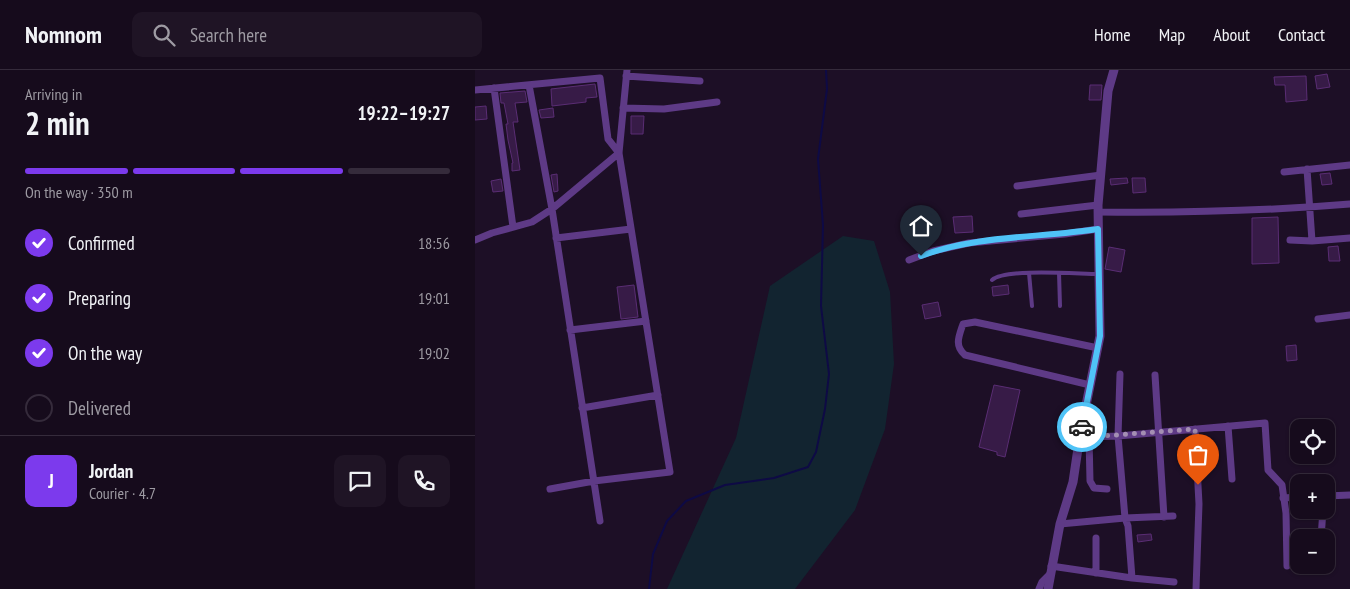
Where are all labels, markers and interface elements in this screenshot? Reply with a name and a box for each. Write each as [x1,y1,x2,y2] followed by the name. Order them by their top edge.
[132,12,482,57] search box
[25,19,102,50] text: Nomnom
[150,21,178,49] icon: search
[190,23,267,47] text: Search here
[1094,23,1131,46] text: Home
[1159,23,1185,46] text: Map
[1213,23,1250,46] text: About
[1278,23,1325,46] text: Contact
[25,84,82,104] text: Arriving in
[357,101,450,125] text: 19:22–19:27
[25,102,90,144] text: 2 min
[25,182,133,202] text: On the way · 350 m
[900,205,942,256] pin
[907,212,935,240] icon: home
[25,229,53,257] icon: check
[68,231,135,255] text: Confirmed
[418,233,450,253] text: 18:56
[25,284,53,312] icon: check
[68,286,131,310] text: Preparing
[418,288,450,308] text: 19:01
[25,339,53,367] icon: check
[68,341,142,365] text: On the way
[418,343,450,363] text: 19:02
[68,396,131,420] text: Delivered
[1057,402,1107,452] courier
[1068,413,1096,441] icon: car
[1290,419,1335,574] map controls
[1290,419,1335,464] button: locate
[1177,434,1219,485] pin
[1184,441,1212,469] icon: bag
[334,455,386,507] button: chat
[398,455,450,507] button: phone
[89,459,133,483] text: Jordan
[48,469,54,493] text: J
[1290,474,1335,519] button: +
[89,483,156,503] text: Courier · 4.7
[1290,529,1335,574] button: −

